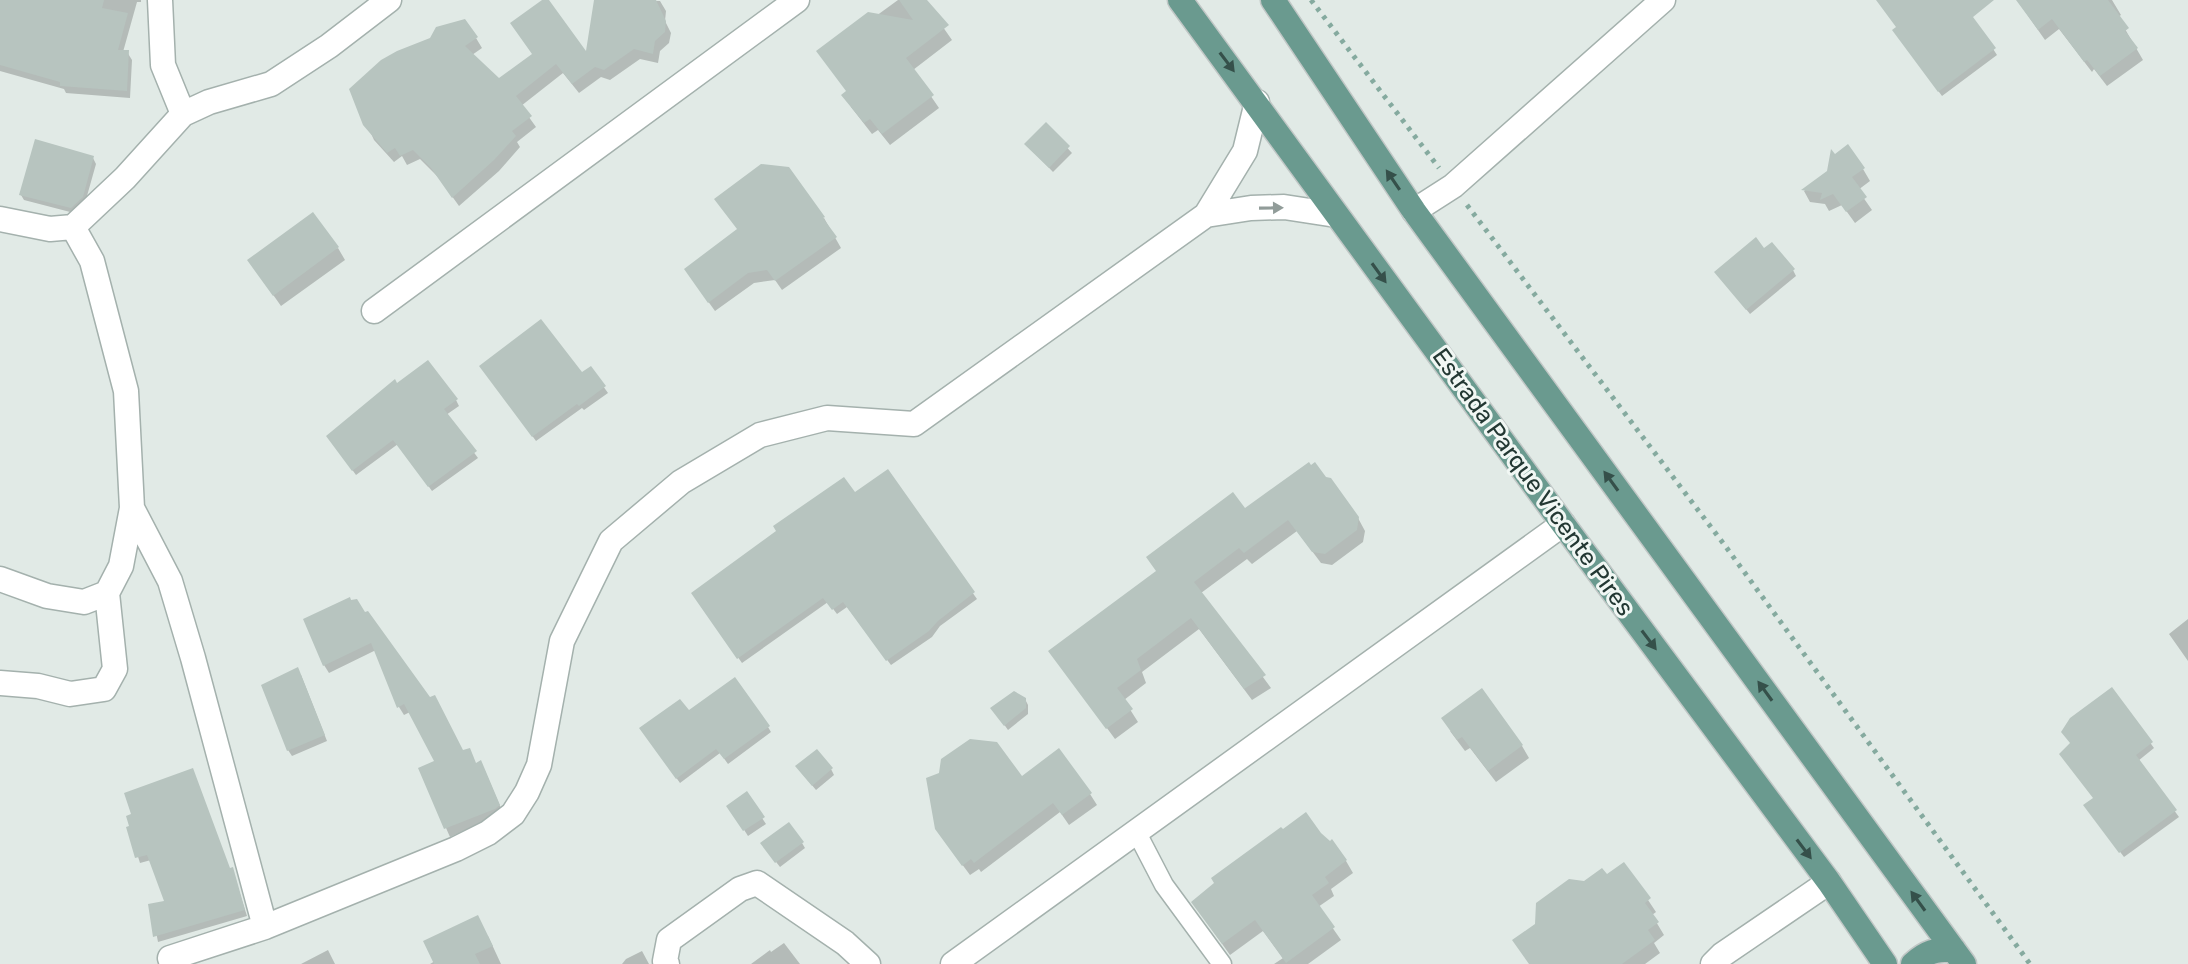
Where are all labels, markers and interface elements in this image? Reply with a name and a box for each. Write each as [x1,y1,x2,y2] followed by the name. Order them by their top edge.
[1219,52,1235,72] one-way arrow
[1386,170,1401,191] one-way arrow
[1259,201,1284,214] one-way arrow
[1371,263,1386,284] one-way arrow
[1427,343,1639,621] street label: Estrada Parque Vicente Pires
[1604,471,1620,492] one-way arrow
[1641,630,1657,651] one-way arrow
[1757,680,1773,702] one-way arrow
[1796,839,1812,859] one-way arrow
[1911,891,1927,911] one-way arrow

